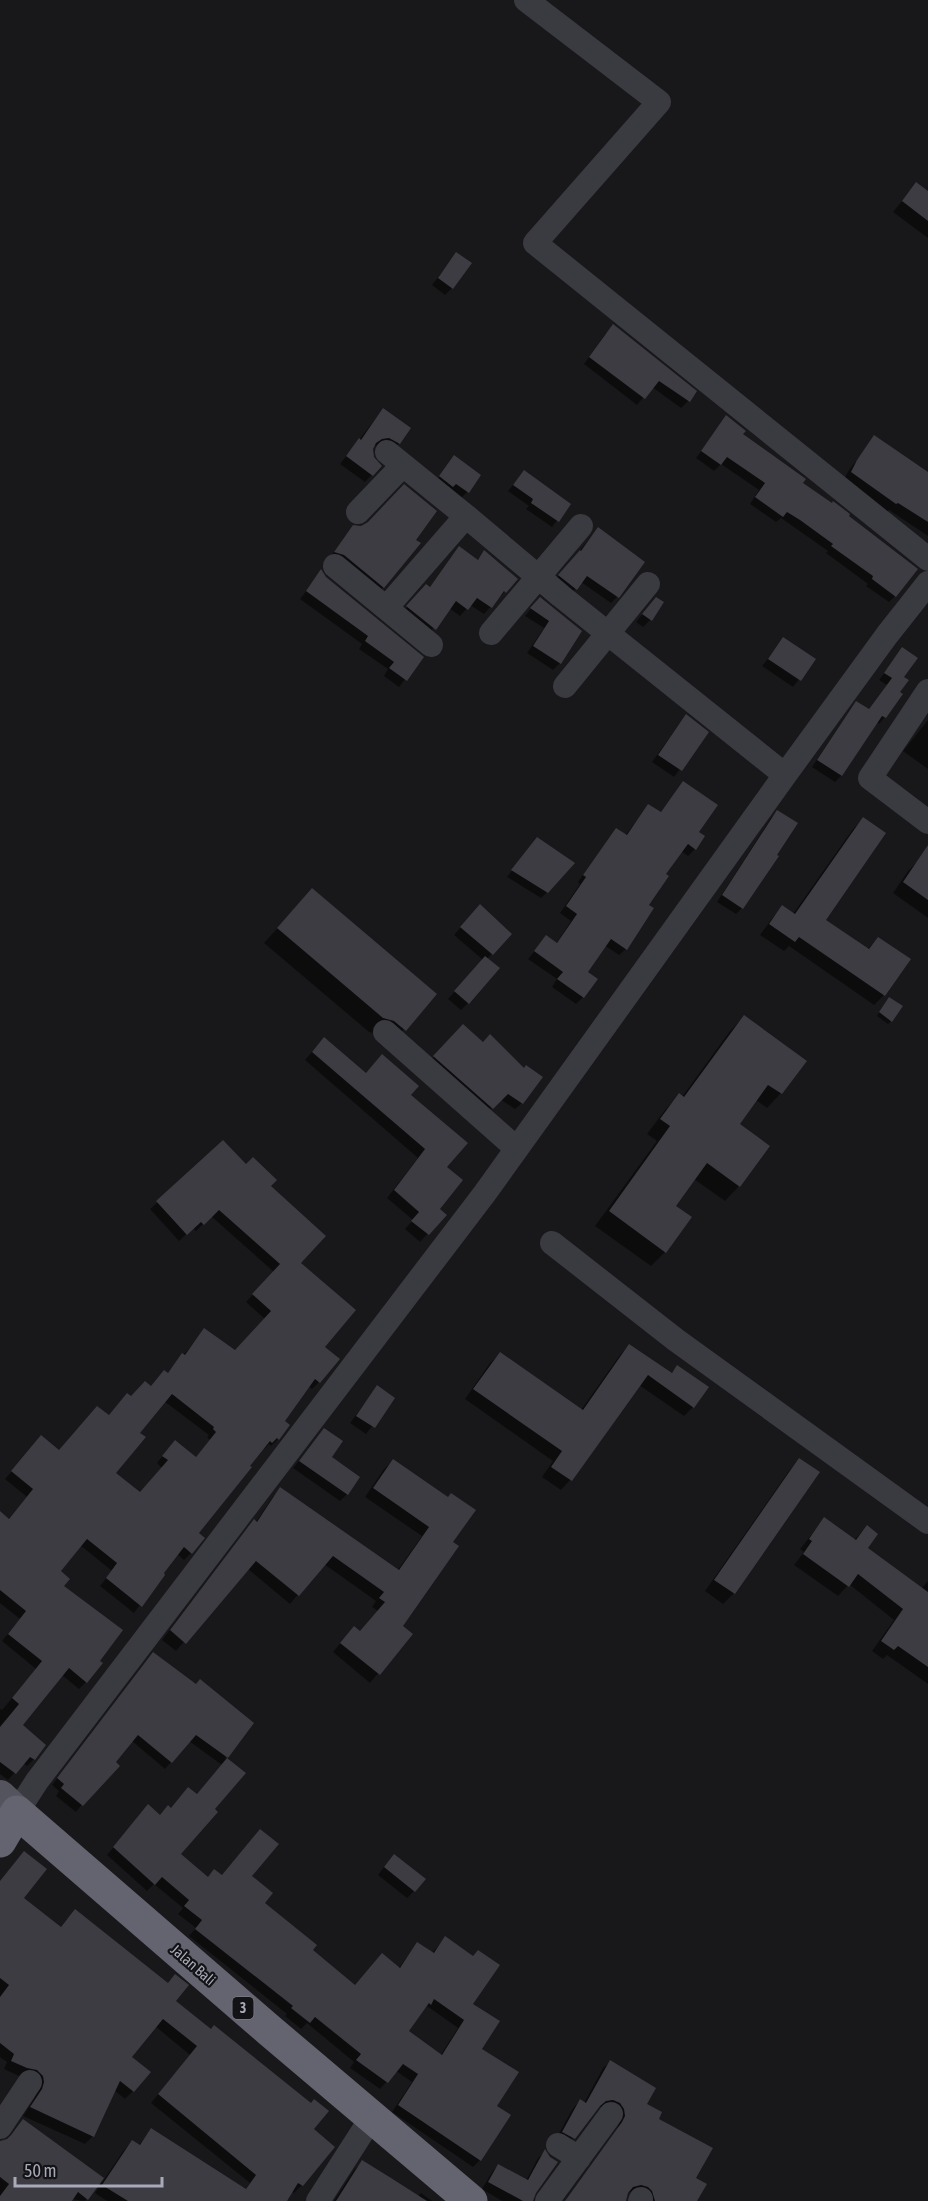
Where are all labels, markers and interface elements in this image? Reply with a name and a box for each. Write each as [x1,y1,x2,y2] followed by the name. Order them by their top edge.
[168,1941,219,1989] street label: Jalan Bali
[232,1997,254,2019] road number: 3
[15,2150,162,2188] scale bar
[24,2160,56,2181] text: 50 m

